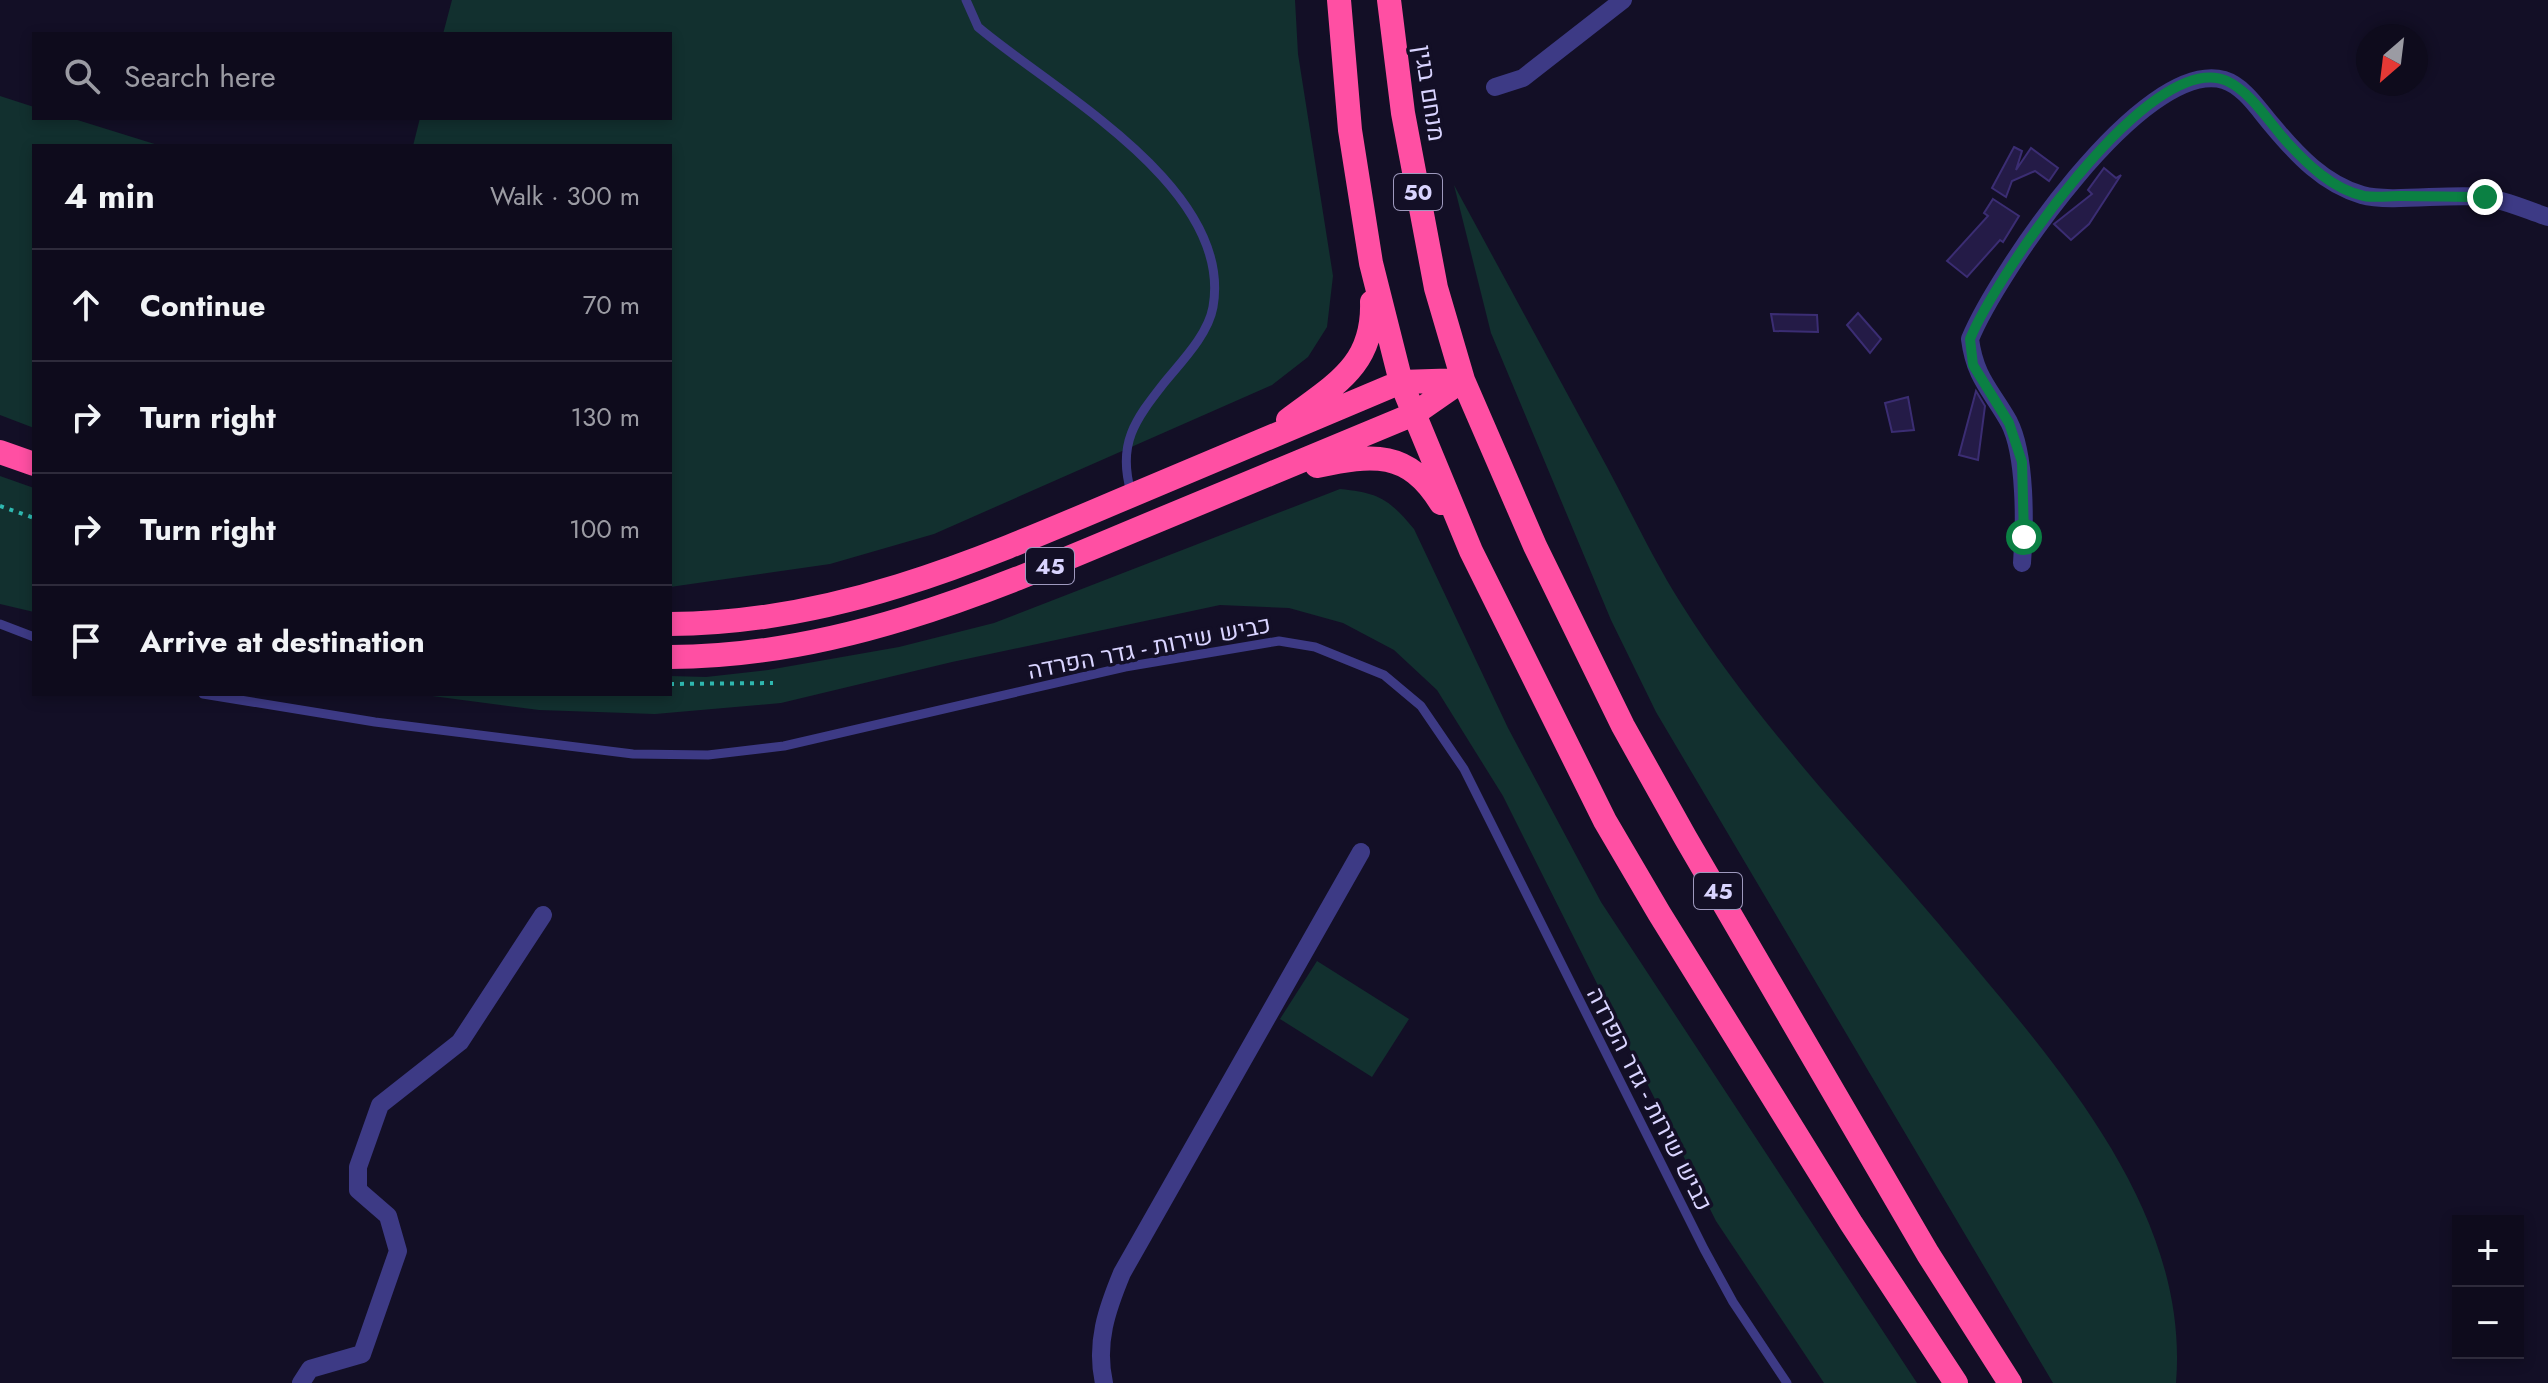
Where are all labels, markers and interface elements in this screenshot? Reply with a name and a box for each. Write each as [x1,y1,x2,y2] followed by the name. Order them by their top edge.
[2356,24,2428,96] north arrow
[32,32,672,120] search box
[1405,42,1455,144] street label: מנחם בגין
[60,54,104,98] icon: search
[124,55,276,98] text: Search here
[64,172,155,221] text: 4 min
[1394,174,1442,210] road number: 50
[490,177,640,215] text: Walk · 300 m
[2467,179,2503,215] route end
[64,283,108,327] icon: ahead
[140,284,266,327] text: Continue
[583,286,640,324] text: 70 m
[64,395,108,439] icon: right
[140,396,276,439] text: Turn right
[570,398,640,436] text: 130 m
[64,507,108,551] icon: right
[140,508,276,551] text: Turn right
[569,510,640,548] text: 100 m
[2006,519,2042,555] route start
[1026,548,1074,584] road number: 45
[1024,606,1274,688] street label: כביש שירות - גדר הפרדה
[64,619,108,663] icon: arrive
[140,620,425,663] text: Arrive at destination
[1694,873,1742,909] road number: 45
[1578,981,1722,1217] street label: כביש שירות - גדר הפרדה
[2452,1215,2524,1359] map controls
[2452,1215,2524,1287] button: +
[2452,1287,2524,1359] button: −

